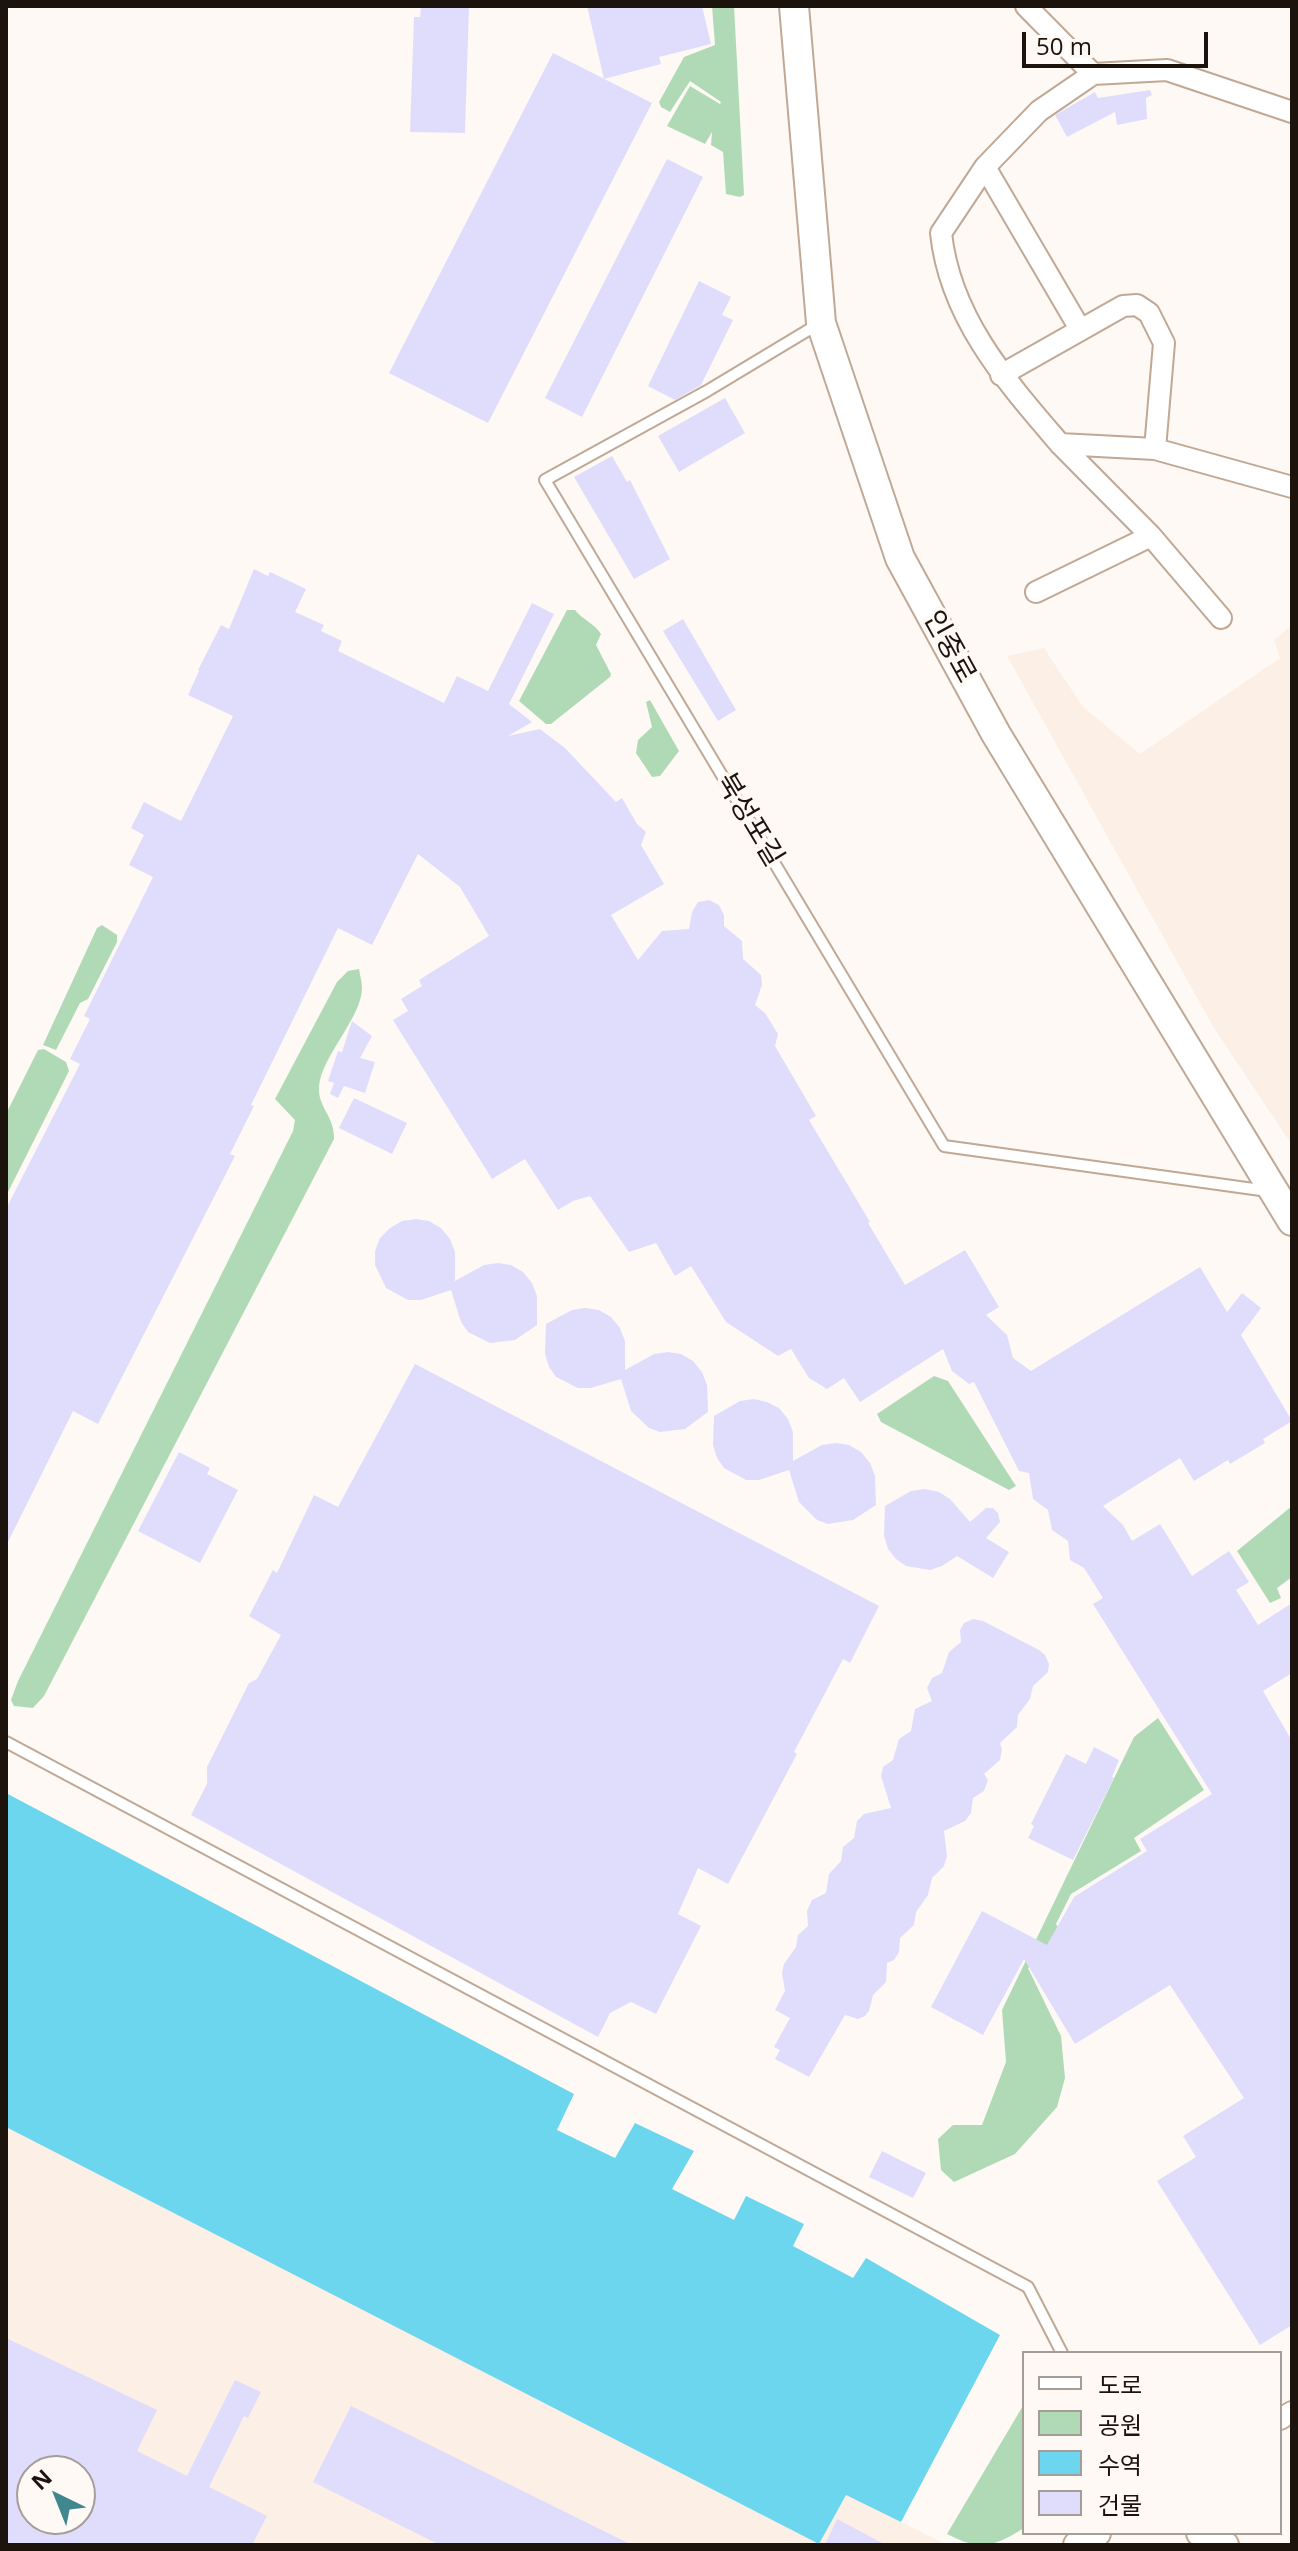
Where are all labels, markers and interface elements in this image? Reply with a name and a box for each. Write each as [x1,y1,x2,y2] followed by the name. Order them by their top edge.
[1026,16,1212,66] scale bar
[1036,29,1092,62] text: 50 m
[916,605,982,689] street label: 인중로
[708,767,790,873] street label: 북성포길
[1022,2351,1282,2535] legend
[1098,2368,1142,2401] text: 도로
[1098,2408,1142,2441] text: 공원
[1098,2448,1142,2481] text: 수역
[16,2455,96,2535] north arrow
[24,2462,58,2496] text: N
[1098,2488,1142,2521] text: 건물

